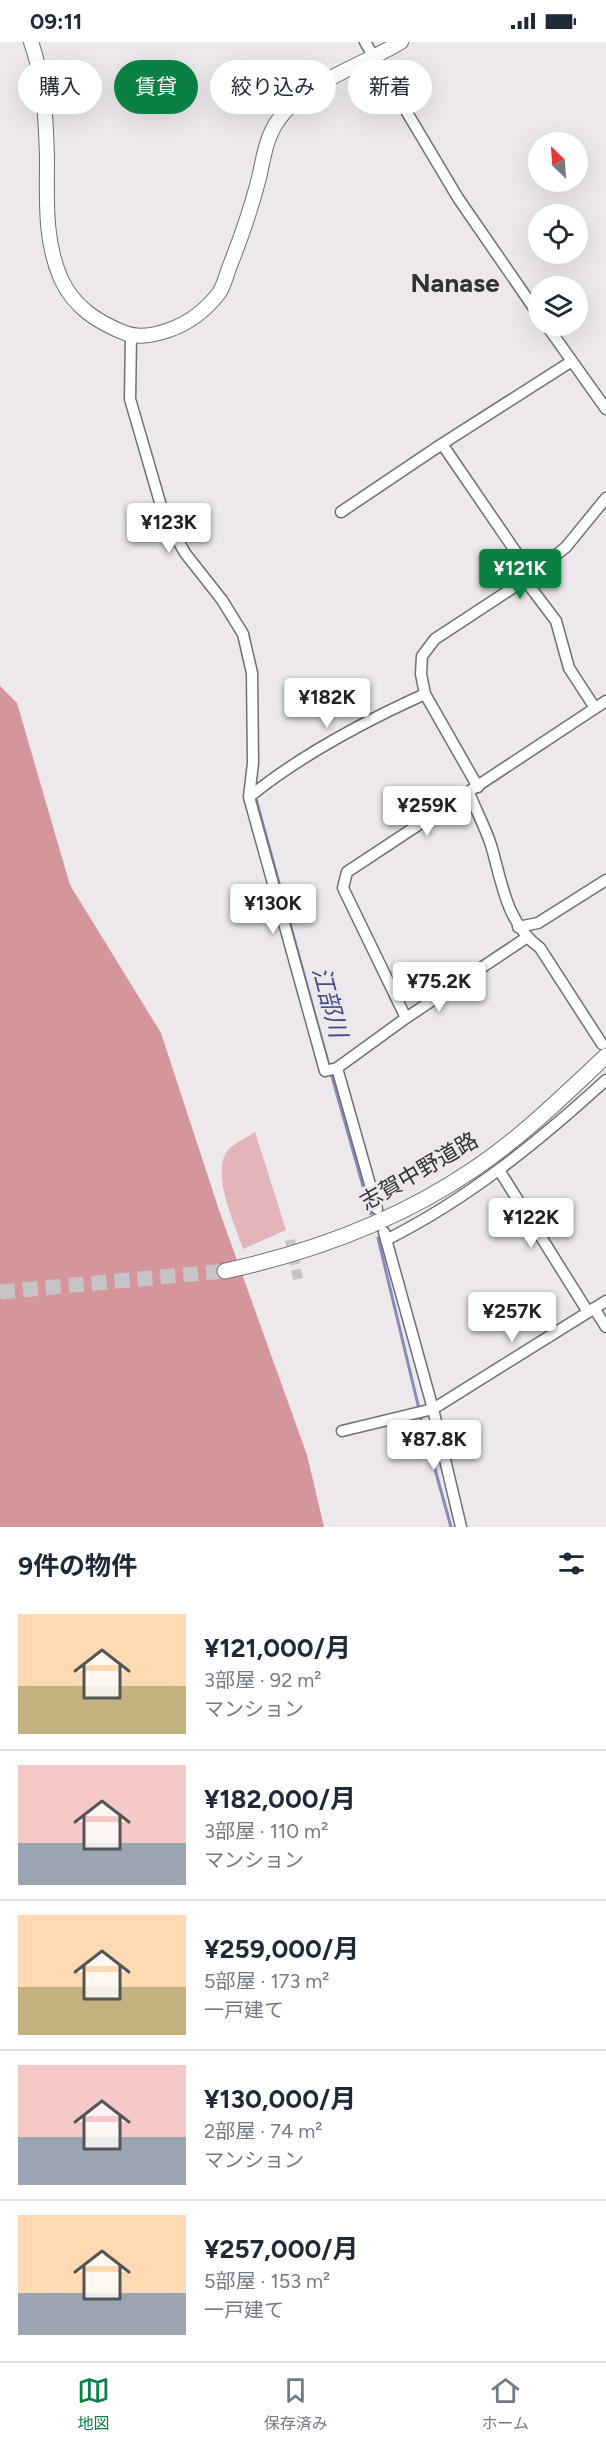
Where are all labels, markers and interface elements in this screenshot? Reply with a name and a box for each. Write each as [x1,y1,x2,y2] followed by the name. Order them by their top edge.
[30,8,82,35] text: 09:11
[18,60,102,114] chip: 購入
[114,60,198,114] chip: 賃貸
[210,60,336,114] chip: 絞り込み
[348,60,432,114] chip: 新着
[528,132,588,192] north arrow
[528,132,588,336] map controls
[528,204,588,264] button: locate
[410,267,500,299] district label: Nanase
[528,276,588,336] button: layers
[127,503,211,554] pin: ¥123K
[141,510,197,534] text: ¥123K
[478,549,562,600] pin: ¥121K
[493,556,547,580] text: ¥121K
[285,678,369,729] pin: ¥182K
[298,685,356,709] text: ¥182K
[385,786,469,837] pin: ¥259K
[397,793,457,817] text: ¥259K
[231,884,315,935] pin: ¥130K
[244,891,302,915] text: ¥130K
[390,962,488,1013] pin: ¥75.2K
[307,963,354,1043] water label: 江部川
[407,969,471,993] text: ¥75.2K
[355,1126,483,1216] street label: 志賀中野道路
[489,1198,573,1249] pin: ¥122K
[503,1205,559,1229] text: ¥122K
[470,1292,554,1343] pin: ¥257K
[482,1299,542,1323] text: ¥257K
[385,1420,483,1471] pin: ¥87.8K
[401,1427,467,1451] text: ¥87.8K
[555,1547,588,1580] icon: filters
[18,1550,137,1582] text: 9件の物件
[204,1632,351,1664] text: ¥121,000/月
[66,1638,138,1710] icon: home
[204,1668,322,1692] text: 3部屋 · 92 m²
[204,1697,304,1721] text: マンション
[204,1783,356,1815] text: ¥182,000/月
[66,1789,138,1861] icon: home
[204,1819,328,1843] text: 3部屋 · 110 m²
[204,1848,304,1872] text: マンション
[204,1933,359,1965] text: ¥259,000/月
[66,1939,138,2011] icon: home
[204,1969,330,1993] text: 5部屋 · 173 m²
[204,1998,284,2022] text: 一戸建て
[204,2083,356,2115] text: ¥130,000/月
[66,2089,138,2161] icon: home
[204,2119,322,2143] text: 2部屋 · 74 m²
[204,2148,304,2172] text: マンション
[204,2233,359,2265] text: ¥257,000/月
[66,2239,138,2311] icon: home
[204,2269,330,2293] text: 5部屋 · 153 m²
[204,2298,284,2322] text: 一戸建て
[77,2374,110,2434] tab: 地図
[264,2374,328,2434] tab: 保存済み
[482,2374,529,2434] tab: ホーム

